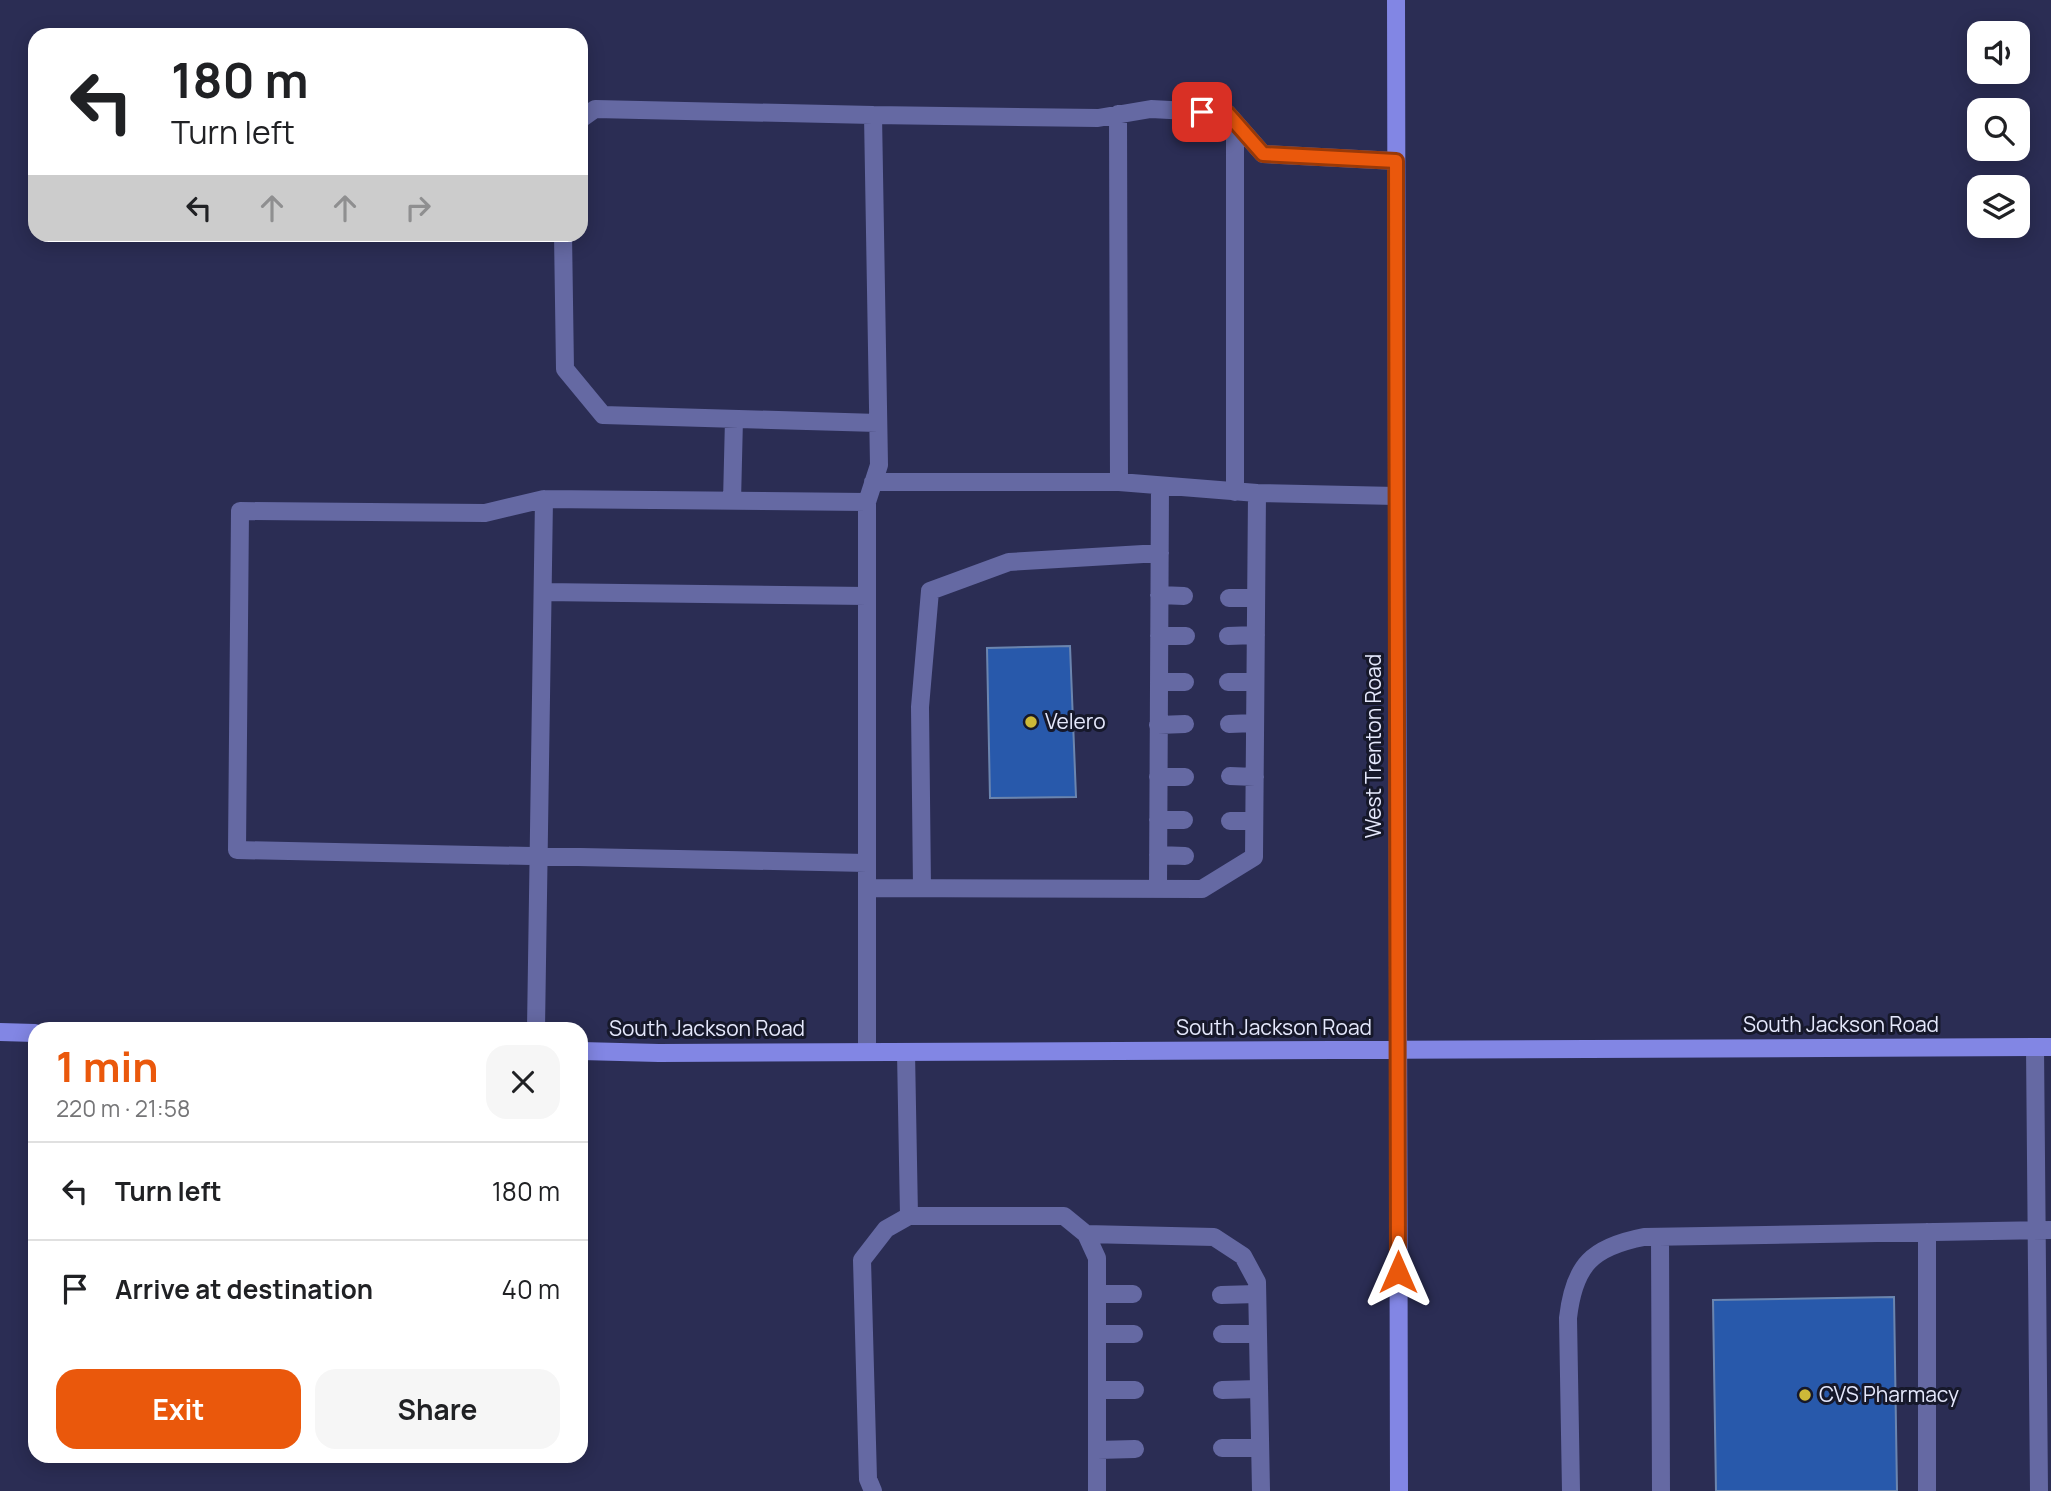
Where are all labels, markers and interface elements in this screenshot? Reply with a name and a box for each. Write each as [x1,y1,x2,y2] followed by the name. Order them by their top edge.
[1967,21,2030,238] map controls
[1967,21,2030,84] button: sound
[171,46,309,113] text: 180 m
[56,56,147,147] icon: left
[1172,82,1232,142] pin
[1183,93,1221,131] icon: arrive
[1967,98,2030,161] button: search
[171,110,295,154] text: Turn left
[1967,175,2030,238] button: layers
[180,189,218,227] icon: left
[253,189,291,227] icon: ahead
[326,189,364,227] icon: ahead
[399,189,437,227] icon: right
[1359,654,1387,838] street label: West Trenton Road
[1045,707,1106,735] place label: Velero
[1023,714,1039,730] marker: Velero
[1743,1010,1939,1038] street label: South Jackson Road
[1176,1013,1372,1041] street label: South Jackson Road
[609,1014,805,1042] street label: South Jackson Road
[56,1037,159,1095] text: 1 min
[486,1045,560,1119] button: close
[56,1092,190,1124] text: 220 m · 21:58
[56,1172,94,1210] icon: left
[115,1173,222,1209] text: Turn left
[492,1173,560,1209] text: 180 m
[1361,1235,1435,1309] position arrow
[56,1270,94,1308] icon: arrive
[115,1271,373,1307] text: Arrive at destination
[502,1271,560,1307] text: 40 m
[56,1369,301,1449] button: Exit
[315,1369,560,1449] button: Share
[1819,1380,1959,1408] place label: CVS Pharmacy
[1797,1387,1813,1403] marker: CVS Pharmacy

